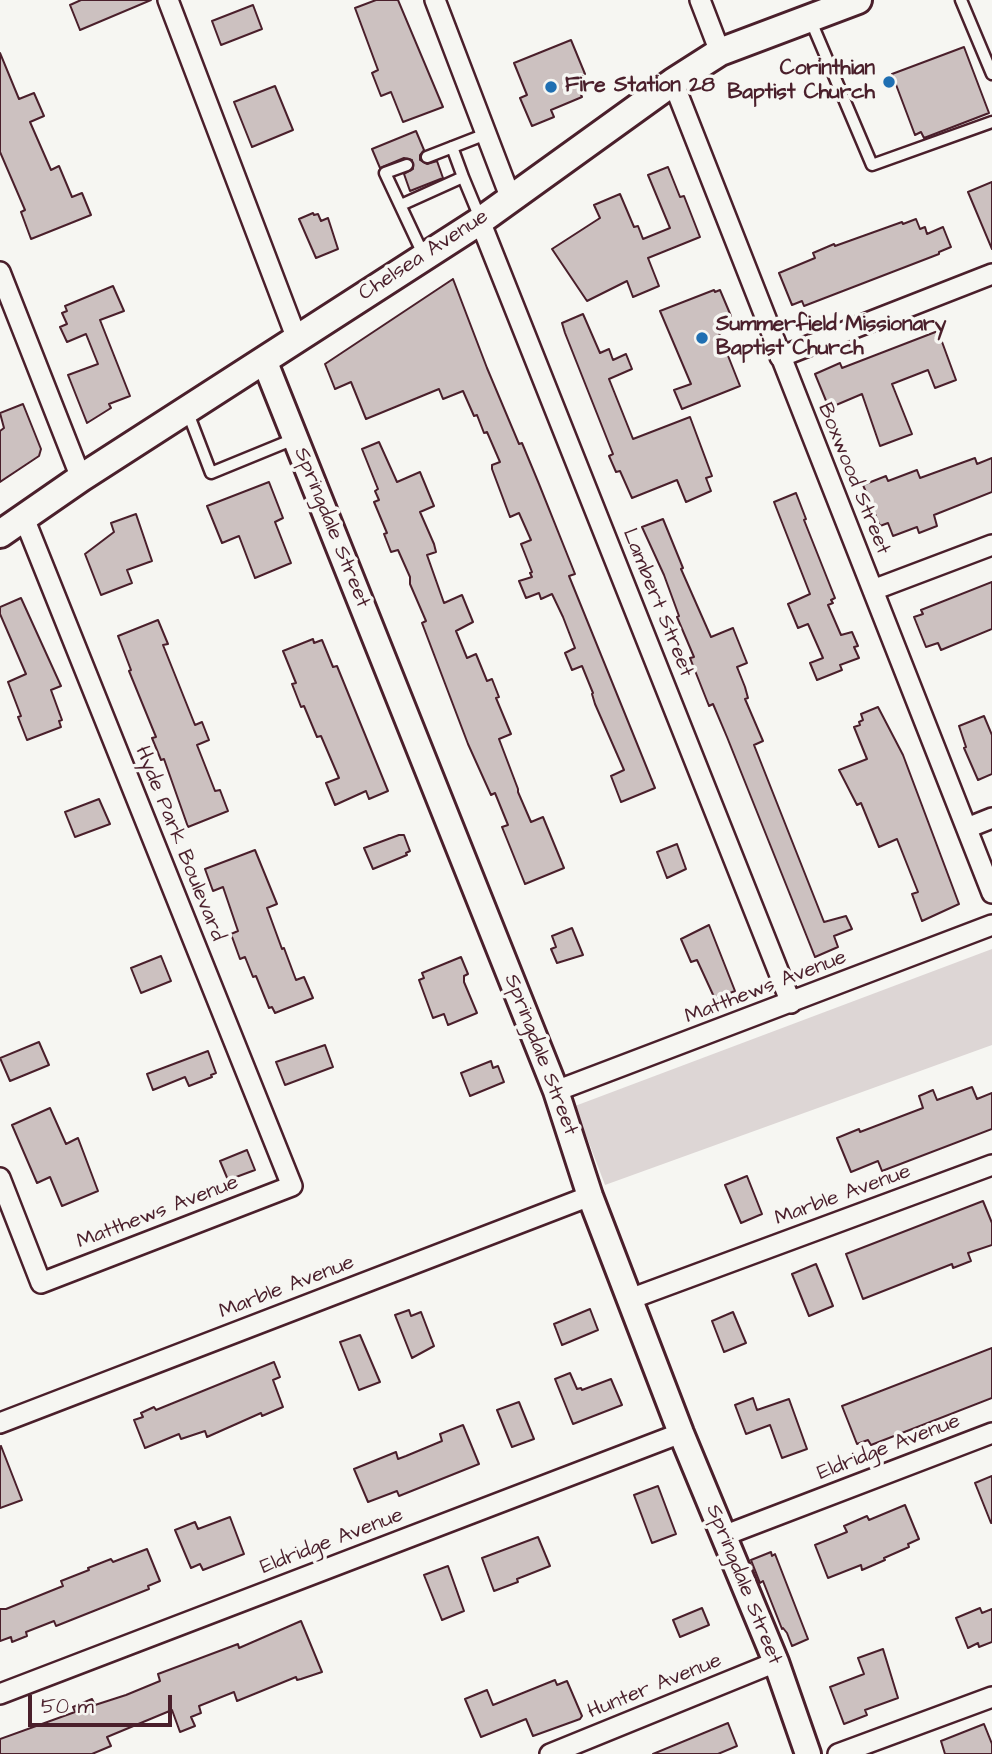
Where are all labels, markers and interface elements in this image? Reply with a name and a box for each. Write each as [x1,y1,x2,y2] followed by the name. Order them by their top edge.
[727,57,875,107] place label: Corinthian Baptist Church
[565,74,715,100] place label: Fire Station 28
[881,74,897,90] marker: Corinthian Baptist Church
[543,79,559,95] marker: Fire Station 28
[355,205,493,307] street label: Chelsea Avenue
[716,313,946,363] place label: Summerfield Missionary Baptist Church
[694,330,710,346] marker: Summerfield Missionary Baptist Church
[811,400,895,558] street label: Boxwood Street
[287,444,375,612] street label: Springdale Street
[616,525,698,681] street label: Lambert Street
[128,743,230,945] street label: Hyde Park Boulevard
[682,946,850,1030] street label: Matthews Avenue
[498,971,582,1139] street label: Springdale Street
[772,1160,914,1232] street label: Marble Avenue
[74,1171,242,1255] street label: Matthews Avenue
[216,1251,358,1325] street label: Marble Avenue
[814,1409,964,1487] street label: Eldridge Avenue
[699,1501,787,1669] street label: Springdale Street
[257,1503,407,1581] street label: Eldridge Avenue
[584,1649,726,1725] street label: Hunter Avenue
[32,1680,175,1724] scale bar
[41,1692,94,1721] text: 50 m

